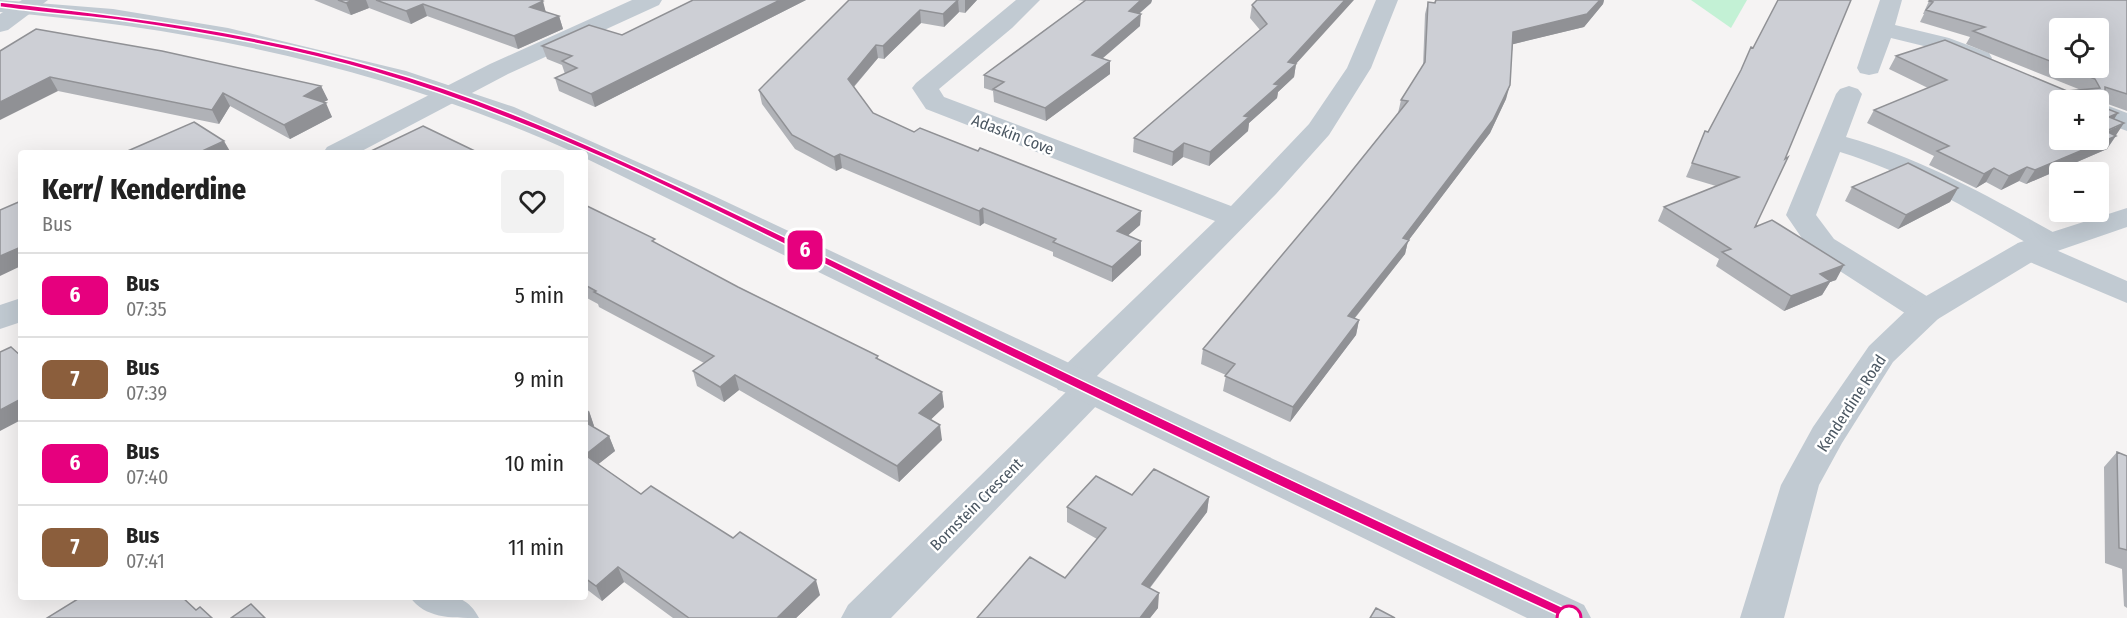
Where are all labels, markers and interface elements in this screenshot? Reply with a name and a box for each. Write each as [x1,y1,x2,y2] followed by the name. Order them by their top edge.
[2049,18,2109,222] map controls
[2049,18,2109,78] button: locate
[2049,90,2109,150] button: +
[969,110,1057,159] street label: Adaskin Cove
[2049,162,2109,222] button: −
[501,170,564,233] button: heart
[42,173,246,206] text: Kerr/ Kenderdine
[42,212,72,236] text: Bus
[786,230,824,270] line badge: 6
[800,237,810,263] text: 6
[126,270,159,297] text: Bus
[70,282,80,308] text: 6
[515,282,564,309] text: 5 min
[126,297,167,321] text: 07:35
[1813,351,1890,455] street label: Kenderdine Road
[126,354,159,381] text: Bus
[71,366,79,392] text: 7
[514,366,564,393] text: 9 min
[126,381,167,405] text: 07:39
[126,438,159,465] text: Bus
[70,450,80,476] text: 6
[505,450,564,477] text: 10 min
[926,454,1027,555] street label: Bornstein Crescent
[126,465,168,489] text: 07:40
[126,522,159,549] text: Bus
[71,534,79,560] text: 7
[508,534,564,561] text: 11 min
[126,549,165,573] text: 07:41
[1556,605,1582,618] unlabelled marker

